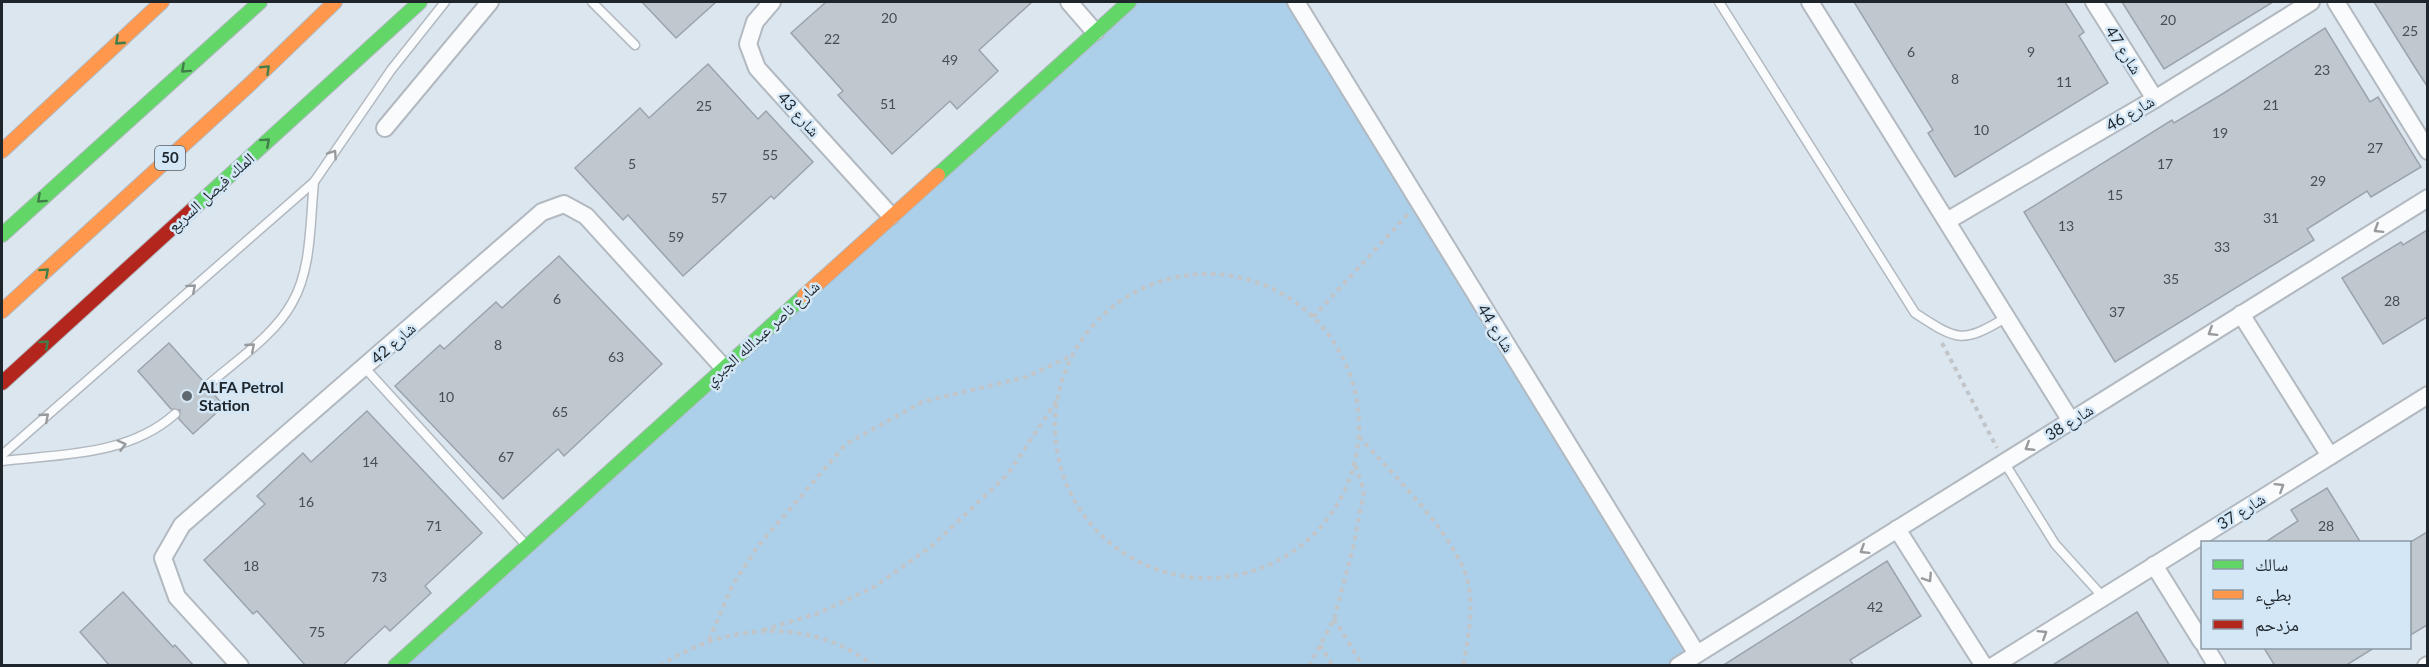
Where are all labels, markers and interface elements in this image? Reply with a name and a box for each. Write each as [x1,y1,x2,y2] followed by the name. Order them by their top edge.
[881,9,897,26] house number: 20
[2160,11,2176,28] house number: 20
[2101,22,2147,78] street label: شارع 47
[2402,22,2418,39] house number: 25
[824,30,840,47] house number: 22
[116,34,127,45] one-way arrow
[1907,43,1915,60] house number: 6
[2027,43,2035,60] house number: 9
[942,51,958,68] house number: 49
[2314,61,2330,78] house number: 23
[182,62,192,73] one-way arrow
[259,65,269,76] one-way arrow
[1951,70,1959,87] house number: 8
[2056,73,2072,90] house number: 11
[773,88,824,141] street label: شارع 43
[2102,91,2158,136] street label: شارع 46
[880,95,896,112] house number: 51
[2263,96,2279,113] house number: 21
[696,97,712,114] house number: 25
[1973,121,1989,138] house number: 10
[2212,124,2228,141] house number: 19
[260,138,270,149] one-way arrow
[2367,139,2383,156] house number: 27
[155,146,185,170] road number: 50
[762,146,778,163] house number: 55
[164,148,259,237] street label: الملك فيصل السريع
[326,150,337,161] one-way arrow
[628,155,636,172] house number: 5
[2157,155,2173,172] house number: 17
[2310,172,2326,189] house number: 29
[2107,186,2123,203] house number: 15
[711,189,727,206] house number: 57
[37,192,47,203] one-way arrow
[2263,209,2279,226] house number: 31
[2058,217,2074,234] house number: 13
[2374,222,2384,234] one-way arrow
[668,228,684,245] house number: 59
[2214,238,2230,255] house number: 33
[38,268,48,279] one-way arrow
[2163,270,2179,287] house number: 35
[700,276,826,392] street label: شارع ناصر عبدالله الجبري
[185,284,196,295] one-way arrow
[553,290,561,307] house number: 6
[2384,292,2400,309] house number: 28
[1473,300,1519,356] street label: شارع 44
[2109,303,2125,320] house number: 37
[366,318,420,369] street label: شارع 42
[2208,325,2218,337] one-way arrow
[494,336,502,353] house number: 8
[38,340,48,351] one-way arrow
[244,344,255,355] one-way arrow
[608,348,624,365] house number: 63
[198,377,284,414] place label: ALFA Petrol Station
[438,388,454,405] house number: 10
[180,389,194,403] marker: ALFA Petrol Station
[2041,399,2097,445] street label: شارع 38
[552,403,568,420] house number: 65
[39,413,49,424] one-way arrow
[117,439,127,452] one-way arrow
[2025,439,2035,451] one-way arrow
[498,448,514,465] house number: 67
[362,453,378,470] house number: 14
[2274,483,2284,495] one-way arrow
[2213,488,2269,534] street label: شارع 37
[298,493,314,510] house number: 16
[426,517,442,534] house number: 71
[2318,517,2334,534] house number: 28
[2201,541,2411,649] legend
[1859,542,1870,553] one-way arrow
[2255,553,2288,575] text: سالك
[243,557,259,574] house number: 18
[371,568,387,585] house number: 73
[1921,571,1932,582] one-way arrow
[2255,583,2292,610] text: بطيء
[1867,598,1883,615] house number: 42
[2255,613,2299,637] text: مزدحم
[309,623,325,640] house number: 75
[2037,630,2047,642] one-way arrow

